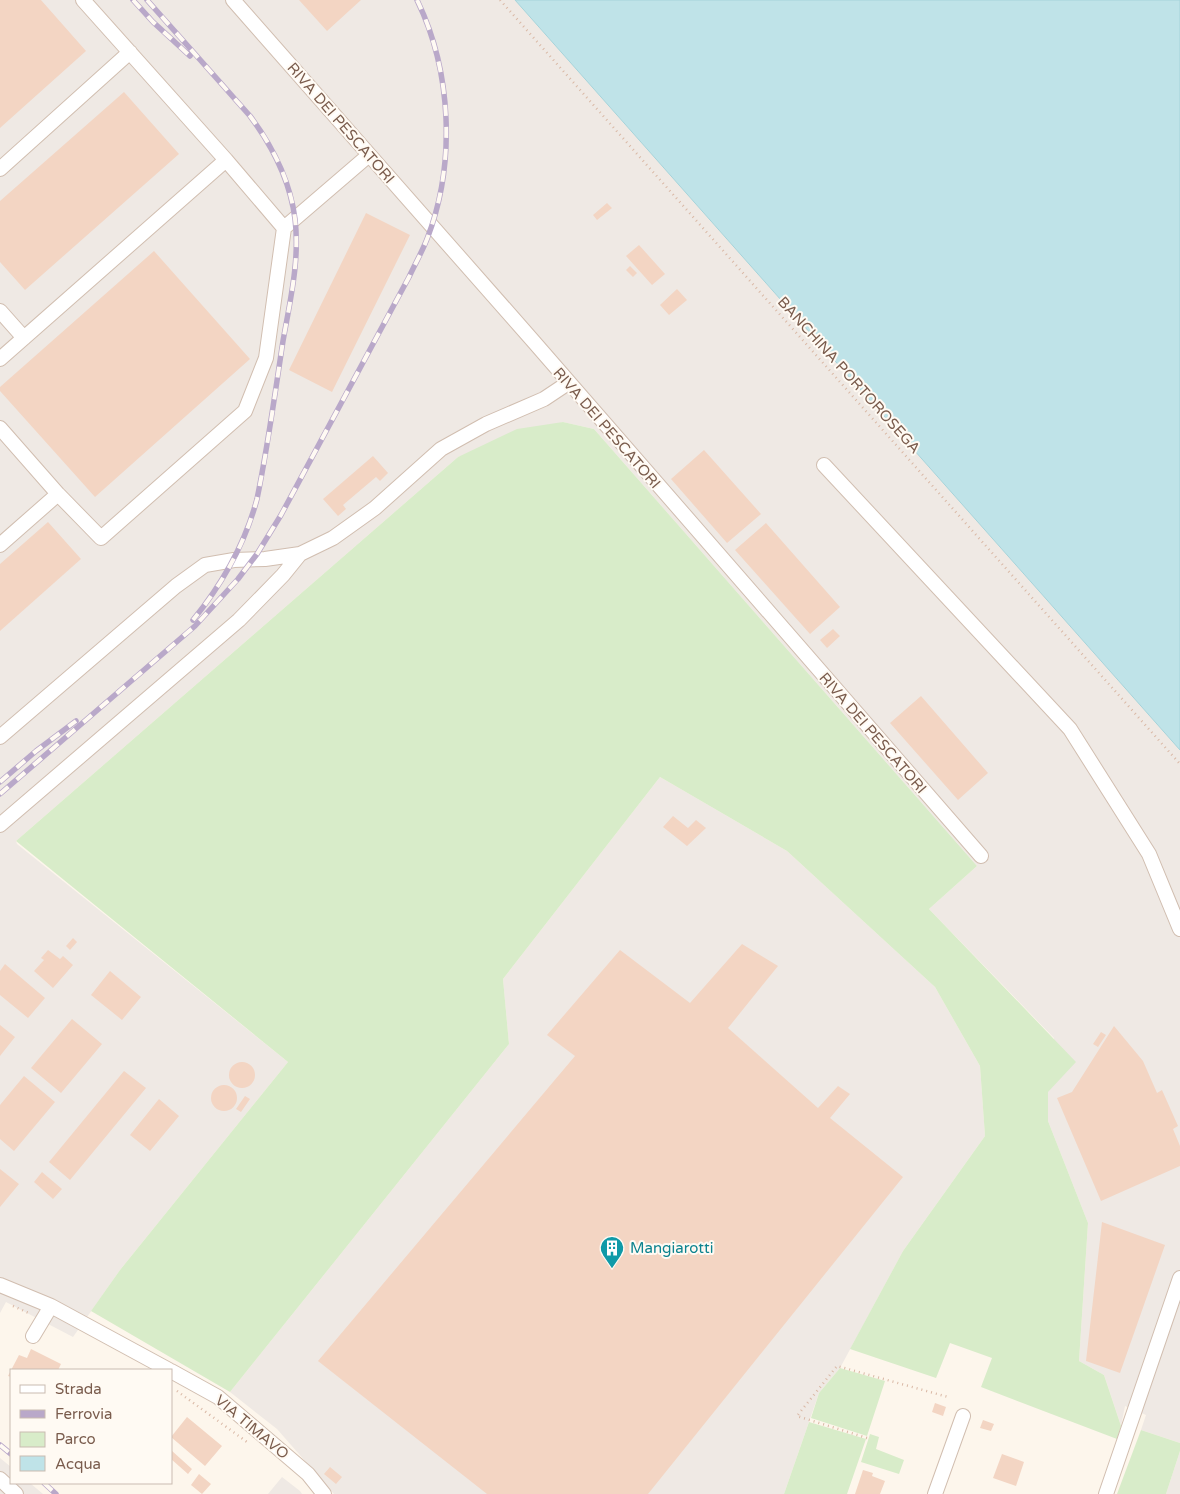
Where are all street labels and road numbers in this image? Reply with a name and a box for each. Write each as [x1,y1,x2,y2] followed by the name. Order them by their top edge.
[284,59,398,187] street label: RIVA DEI PESCATORI
[774,293,924,457] street label: BANCHINA PORTOROSEGA
[550,364,664,492] street label: RIVA DEI PESCATORI
[816,669,930,797] street label: RIVA DEI PESCATORI
[212,1391,292,1463] street label: VIA TIMAVO

